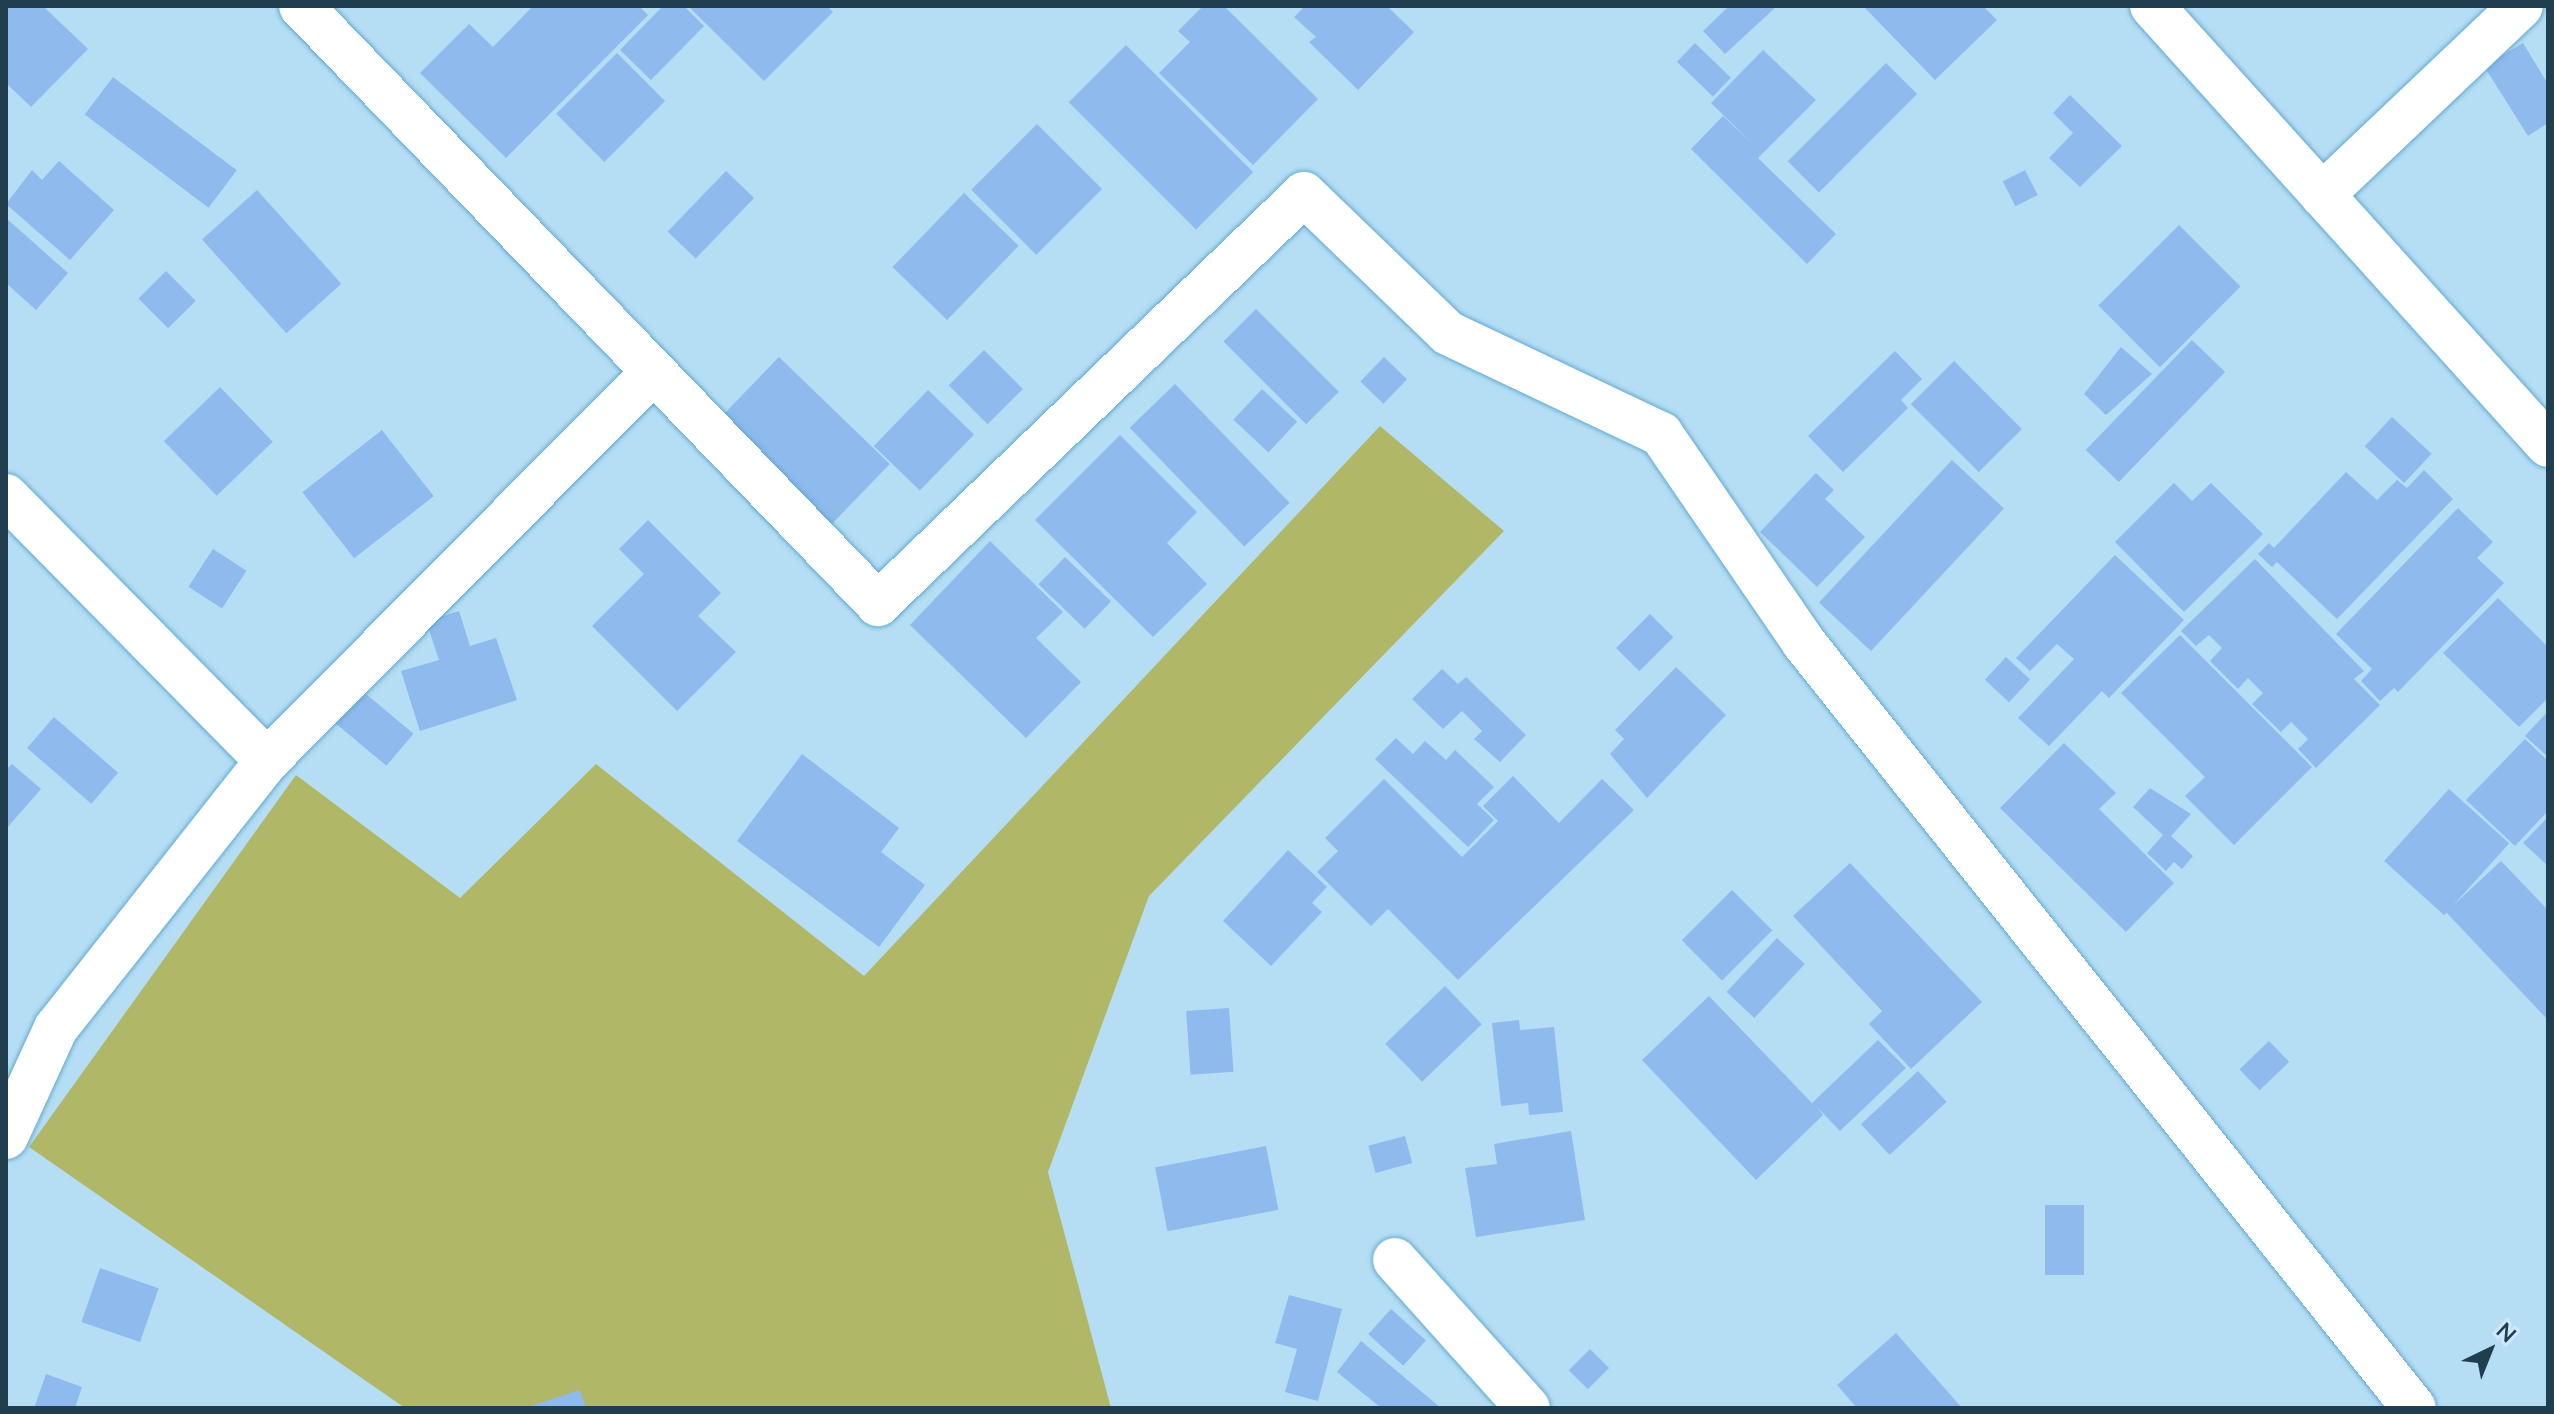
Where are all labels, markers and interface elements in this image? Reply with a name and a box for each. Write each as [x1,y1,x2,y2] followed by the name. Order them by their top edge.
[2450,1310,2530,1390] north arrow
[2491,1316,2522,1348] text: N

